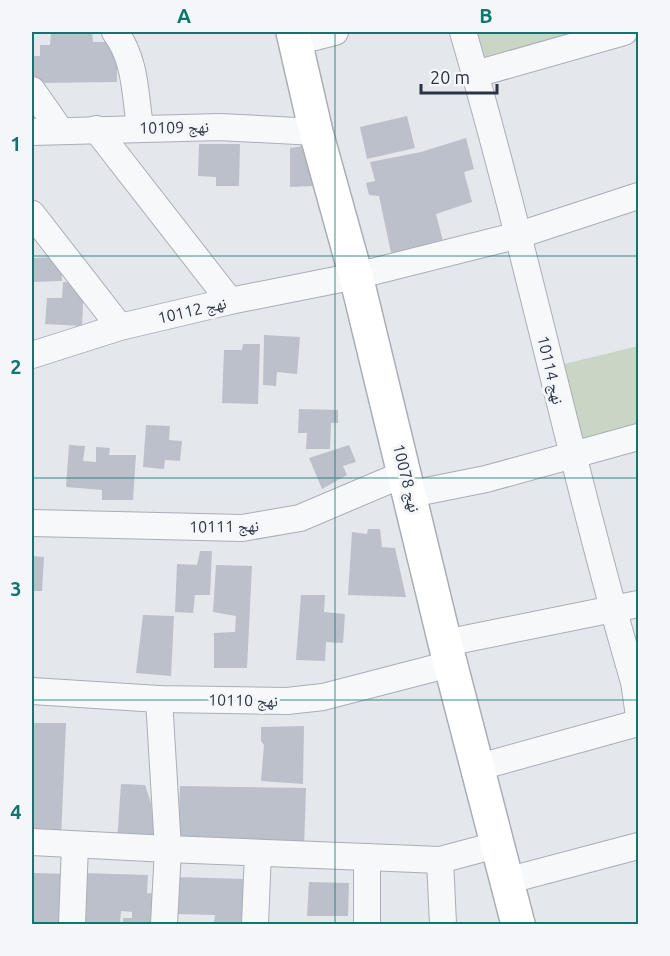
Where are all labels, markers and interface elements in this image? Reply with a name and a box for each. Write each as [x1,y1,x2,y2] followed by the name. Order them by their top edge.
[177,4,191,27] text: A
[479,4,493,27] text: B
[421,57,498,95] scale bar
[430,67,470,87] text: 20 m
[139,117,209,139] street label: نهج 10109
[10,132,22,155] text: 1
[156,293,229,329] street label: نهج 10112
[532,334,568,407] street label: نهج 10114
[10,355,22,378] text: 2
[388,442,424,515] street label: نهج 10078
[189,516,259,538] street label: نهج 10111
[10,577,22,600] text: 3
[208,690,278,712] street label: نهج 10110
[10,800,22,823] text: 4

